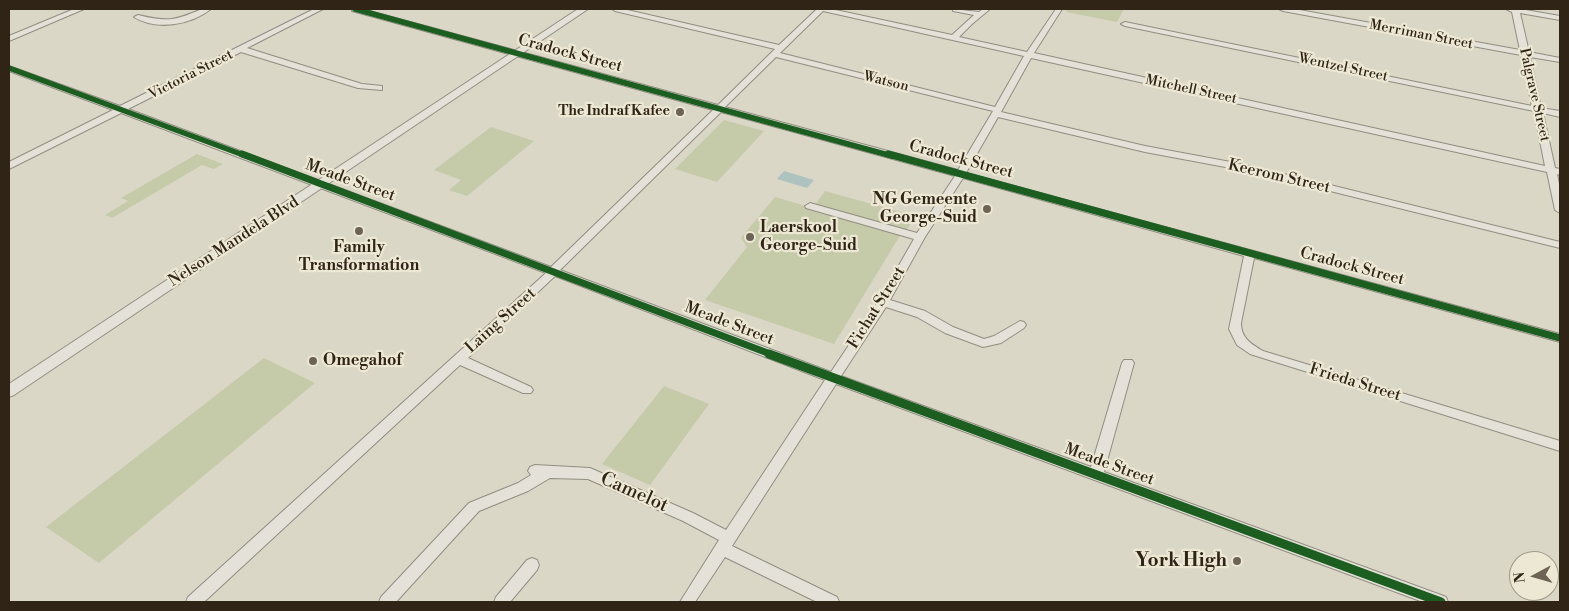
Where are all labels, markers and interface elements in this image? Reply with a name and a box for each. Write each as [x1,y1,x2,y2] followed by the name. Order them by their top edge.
[1368,17,1474,53] street label: Merriman Street
[516,31,624,77] street label: Cradock Street
[146,47,236,103] street label: Victoria Street
[1515,47,1553,143] street label: Palgrave Street
[1297,50,1389,86] street label: Wentzel Street
[862,68,910,96] street label: Watson
[1144,72,1238,108] street label: Mitchell Street
[558,104,670,120] place label: The Indraf Kafee
[674,106,686,118] marker: The Indraf Kafee
[907,137,1015,183] street label: Cradock Street
[302,156,398,206] street label: Meade Street
[1226,156,1332,198] street label: Keerom Street
[872,190,977,228] place label: NG Gemeente George-Suid
[165,193,303,291] street label: Nelson Mandela Blvd
[981,203,993,215] marker: NG Gemeente George-Suid
[760,218,857,256] place label: Laerskool George-Suid
[353,225,365,237] marker: Family Transformation
[744,231,756,243] marker: Laerskool George-Suid
[299,238,419,276] place label: Family Transformation
[1298,244,1406,290] street label: Cradock Street
[844,263,910,353] street label: Fichat Street
[462,284,540,358] street label: Laing Street
[682,298,776,350] street label: Meade Street
[323,351,402,371] place label: Omegahof
[307,355,319,367] marker: Omegahof
[1307,360,1403,406] street label: Frieda Street
[1061,440,1157,490] street label: Meade Street
[597,468,671,518] street label: Camelot
[1135,550,1227,572] place label: York High
[1509,551,1559,601] north arrow
[1231,555,1243,567] marker: York High
[1511,571,1530,584] text: N

